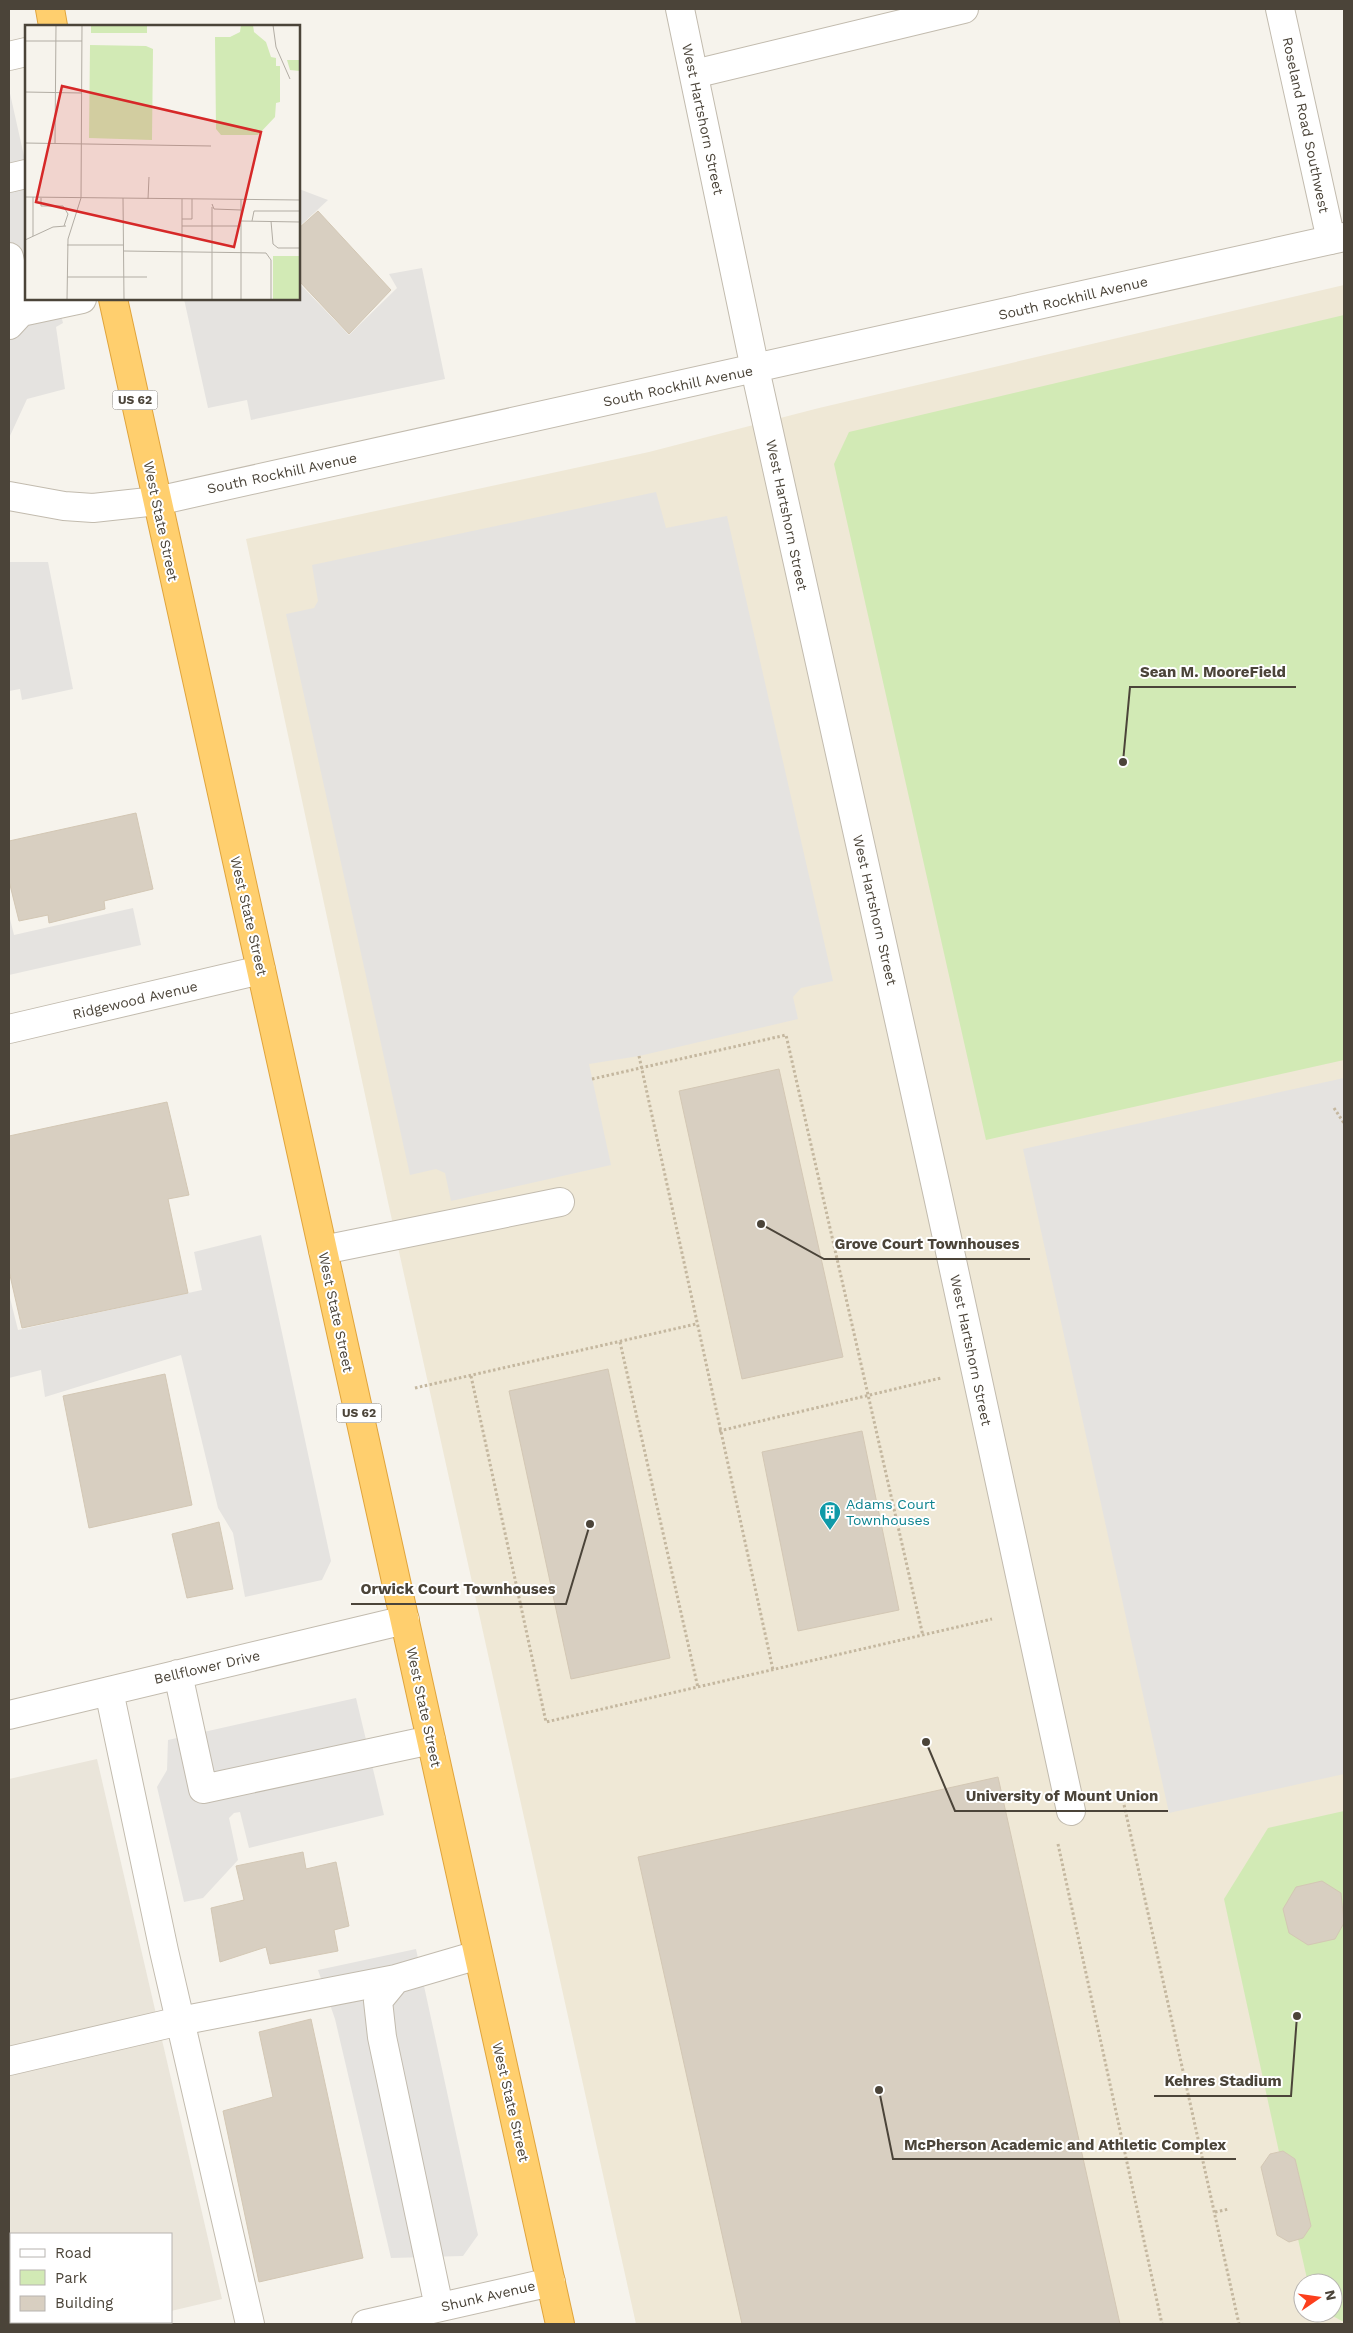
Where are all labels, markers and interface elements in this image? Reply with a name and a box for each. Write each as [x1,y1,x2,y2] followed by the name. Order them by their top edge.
[25,25,300,300] inset map
[1280,36,1333,215] street label: Roseland Road Southwest
[679,42,727,196] street label: West Hartshorn Street
[997,273,1149,323] street label: South Rockhill Avenue
[602,362,754,410] street label: South Rockhill Avenue
[112,390,158,410] road number: US 62
[763,438,811,592] street label: West Hartshorn Street
[206,449,358,497] street label: South Rockhill Avenue
[140,459,182,583] street label: West State Street
[1130,657,1296,687] callout: Sean M. MooreField
[1140,663,1286,681] text: Sean M. MooreField
[850,833,900,987] street label: West Hartshorn Street
[227,855,271,978] street label: West State Street
[71,978,199,1022] street label: Ridgewood Avenue
[824,1229,1030,1259] callout: Grove Court Townhouses
[835,1235,1019,1253] text: Grove Court Townhouses
[315,1250,357,1374] street label: West State Street
[947,1273,995,1427] street label: West Hartshorn Street
[336,1404,382,1422] road number: US 62
[846,1496,935,1528] place label: Adams Court Townhouses
[818,1500,842,1531] building icon: Adams Court Townhouses
[351,1574,566,1604] callout: Orwick Court Townhouses
[361,1580,555,1598] text: Orwick Court Townhouses
[403,1645,445,1769] street label: West State Street
[152,1647,262,1687] street label: Bellflower Drive
[955,1781,1168,1811] callout: University of Mount Union
[966,1787,1158,1805] text: University of Mount Union
[489,2041,533,2164] street label: West State Street
[1154,2066,1291,2096] callout: Kehres Stadium
[1164,2072,1282,2090] text: Kehres Stadium
[893,2129,1236,2159] callout: McPherson Academic and Athletic Complex
[904,2136,1226,2154] text: McPherson Academic and Athletic Complex
[10,2233,172,2323] legend
[55,2244,92,2262] text: Road
[55,2269,88,2287] text: Park
[1293,2273,1343,2323] north arrow
[439,2277,537,2315] street label: Shunk Avenue
[1322,2288,1340,2302] text: N
[55,2294,113,2312] text: Building

